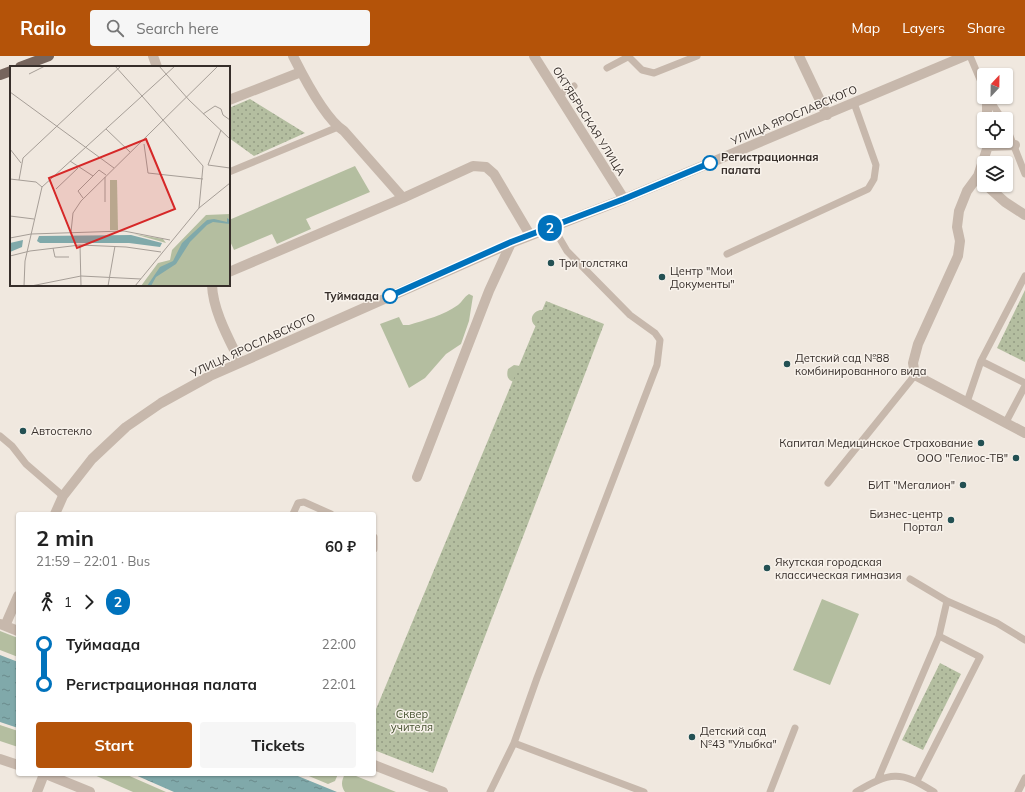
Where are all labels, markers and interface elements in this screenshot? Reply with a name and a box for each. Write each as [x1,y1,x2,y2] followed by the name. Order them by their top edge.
[90,10,370,46] search box
[20,16,66,40] text: Railo
[104,17,126,39] icon: search
[136,19,219,38] text: Search here
[851,19,880,37] text: Map
[902,19,945,37] text: Layers
[967,19,1005,37] text: Share
[550,64,628,178] street label: ОКТЯБРЬСКАЯ УЛИЦА
[10,66,230,286] inset map
[977,68,1013,104] north arrow
[977,68,1013,192] map controls
[728,82,859,148] street label: УЛИЦА ЯРОСЛАВСКОГО
[977,112,1013,148] button: locate
[721,150,818,177] place label: Регистрационная палата
[702,155,718,171] marker: Регистрационная палата
[977,156,1013,192] button: layers
[537,215,563,241] line badge: 2
[546,219,554,237] text: 2
[559,256,628,270] place label: Три толстяка
[546,258,556,268] marker: Три толстяка
[670,264,735,291] place label: Центр "Мои Документы"
[657,272,667,282] marker: Центр "Мои Документы"
[382,288,398,304] marker: Туймаада
[325,289,379,303] place label: Туймаада
[188,310,318,380] street label: УЛИЦА ЯРОСЛАВСКОГО
[795,351,927,378] place label: Детский сад №88 комбинированного вида
[782,359,792,369] marker: Детский сад №88 комбинированного вида
[31,424,92,438] place label: Автостекло
[18,426,28,436] marker: Автостекло
[779,436,973,450] place label: Капитал Медицинское Страхование
[976,438,986,448] marker: Капитал Медицинское Страхование
[917,451,1008,465] place label: ООО "Гелиос-ТВ"
[1011,453,1021,463] marker: ООО "Гелиос-ТВ"
[868,478,955,492] place label: БИТ "Мегалион"
[958,480,968,490] marker: БИТ "Мегалион"
[869,507,943,534] place label: Бизнес-центр Портал
[946,515,956,525] marker: Бизнес-центр Портал
[36,524,94,552] text: 2 min
[325,537,356,556] text: 60 ₽
[36,553,150,569] text: 21:59 – 22:01 · Bus
[775,555,901,582] place label: Якутская городская классическая гимназия
[762,563,772,573] marker: Якутская городская классическая гимназия
[36,591,58,613] icon: walk
[78,591,100,613] icon: forward
[114,593,122,611] text: 2
[64,594,72,610] text: 1
[66,635,140,654] text: Туймаада
[322,636,356,652] text: 22:00
[66,675,257,694] text: Регистрационная палата
[322,676,356,692] text: 22:01
[391,707,433,734] park label: Сквер учителя
[36,722,192,768] button: Start
[200,722,356,768] button: Tickets
[700,724,777,751] place label: Детский сад №43 "Улыбка"
[687,732,697,742] marker: Детский сад №43 "Улыбка"

